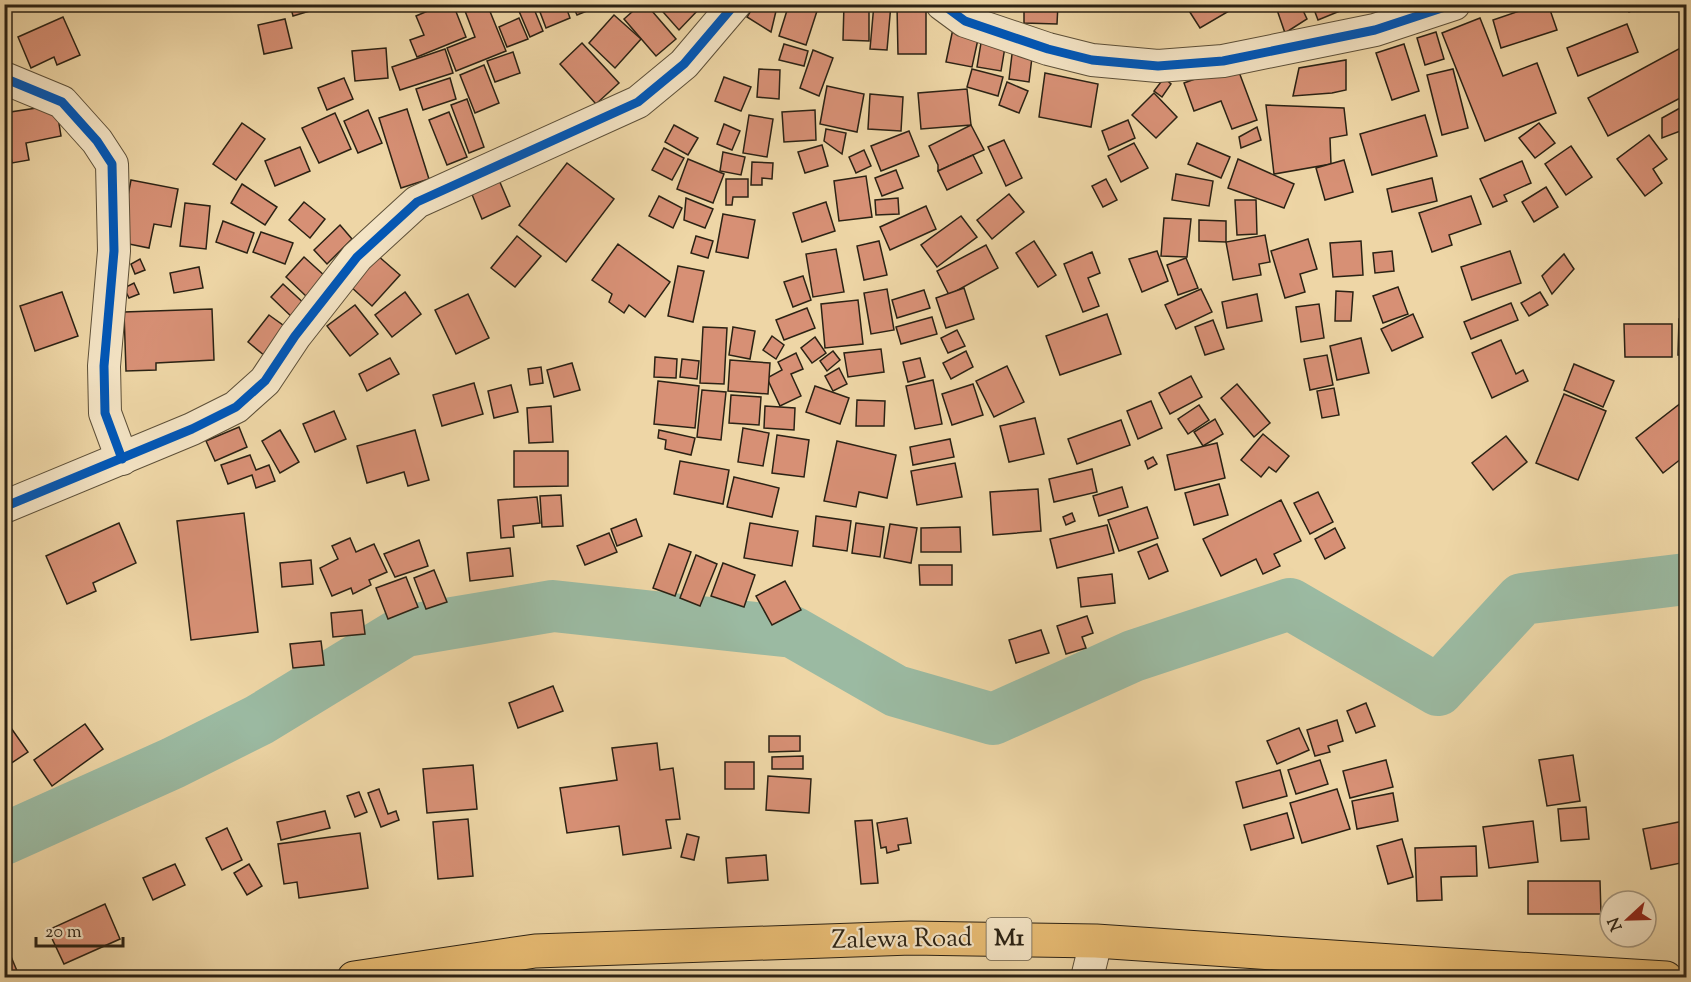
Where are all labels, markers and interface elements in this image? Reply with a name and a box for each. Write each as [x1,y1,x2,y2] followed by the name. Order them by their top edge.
[1598,889,1658,949] north arrow
[36,910,123,948] scale bar
[1603,913,1629,934] text: N
[986,918,1032,960] road number: M1
[45,920,82,946] text: 20 m
[831,920,973,960] street label: Zalewa Road

